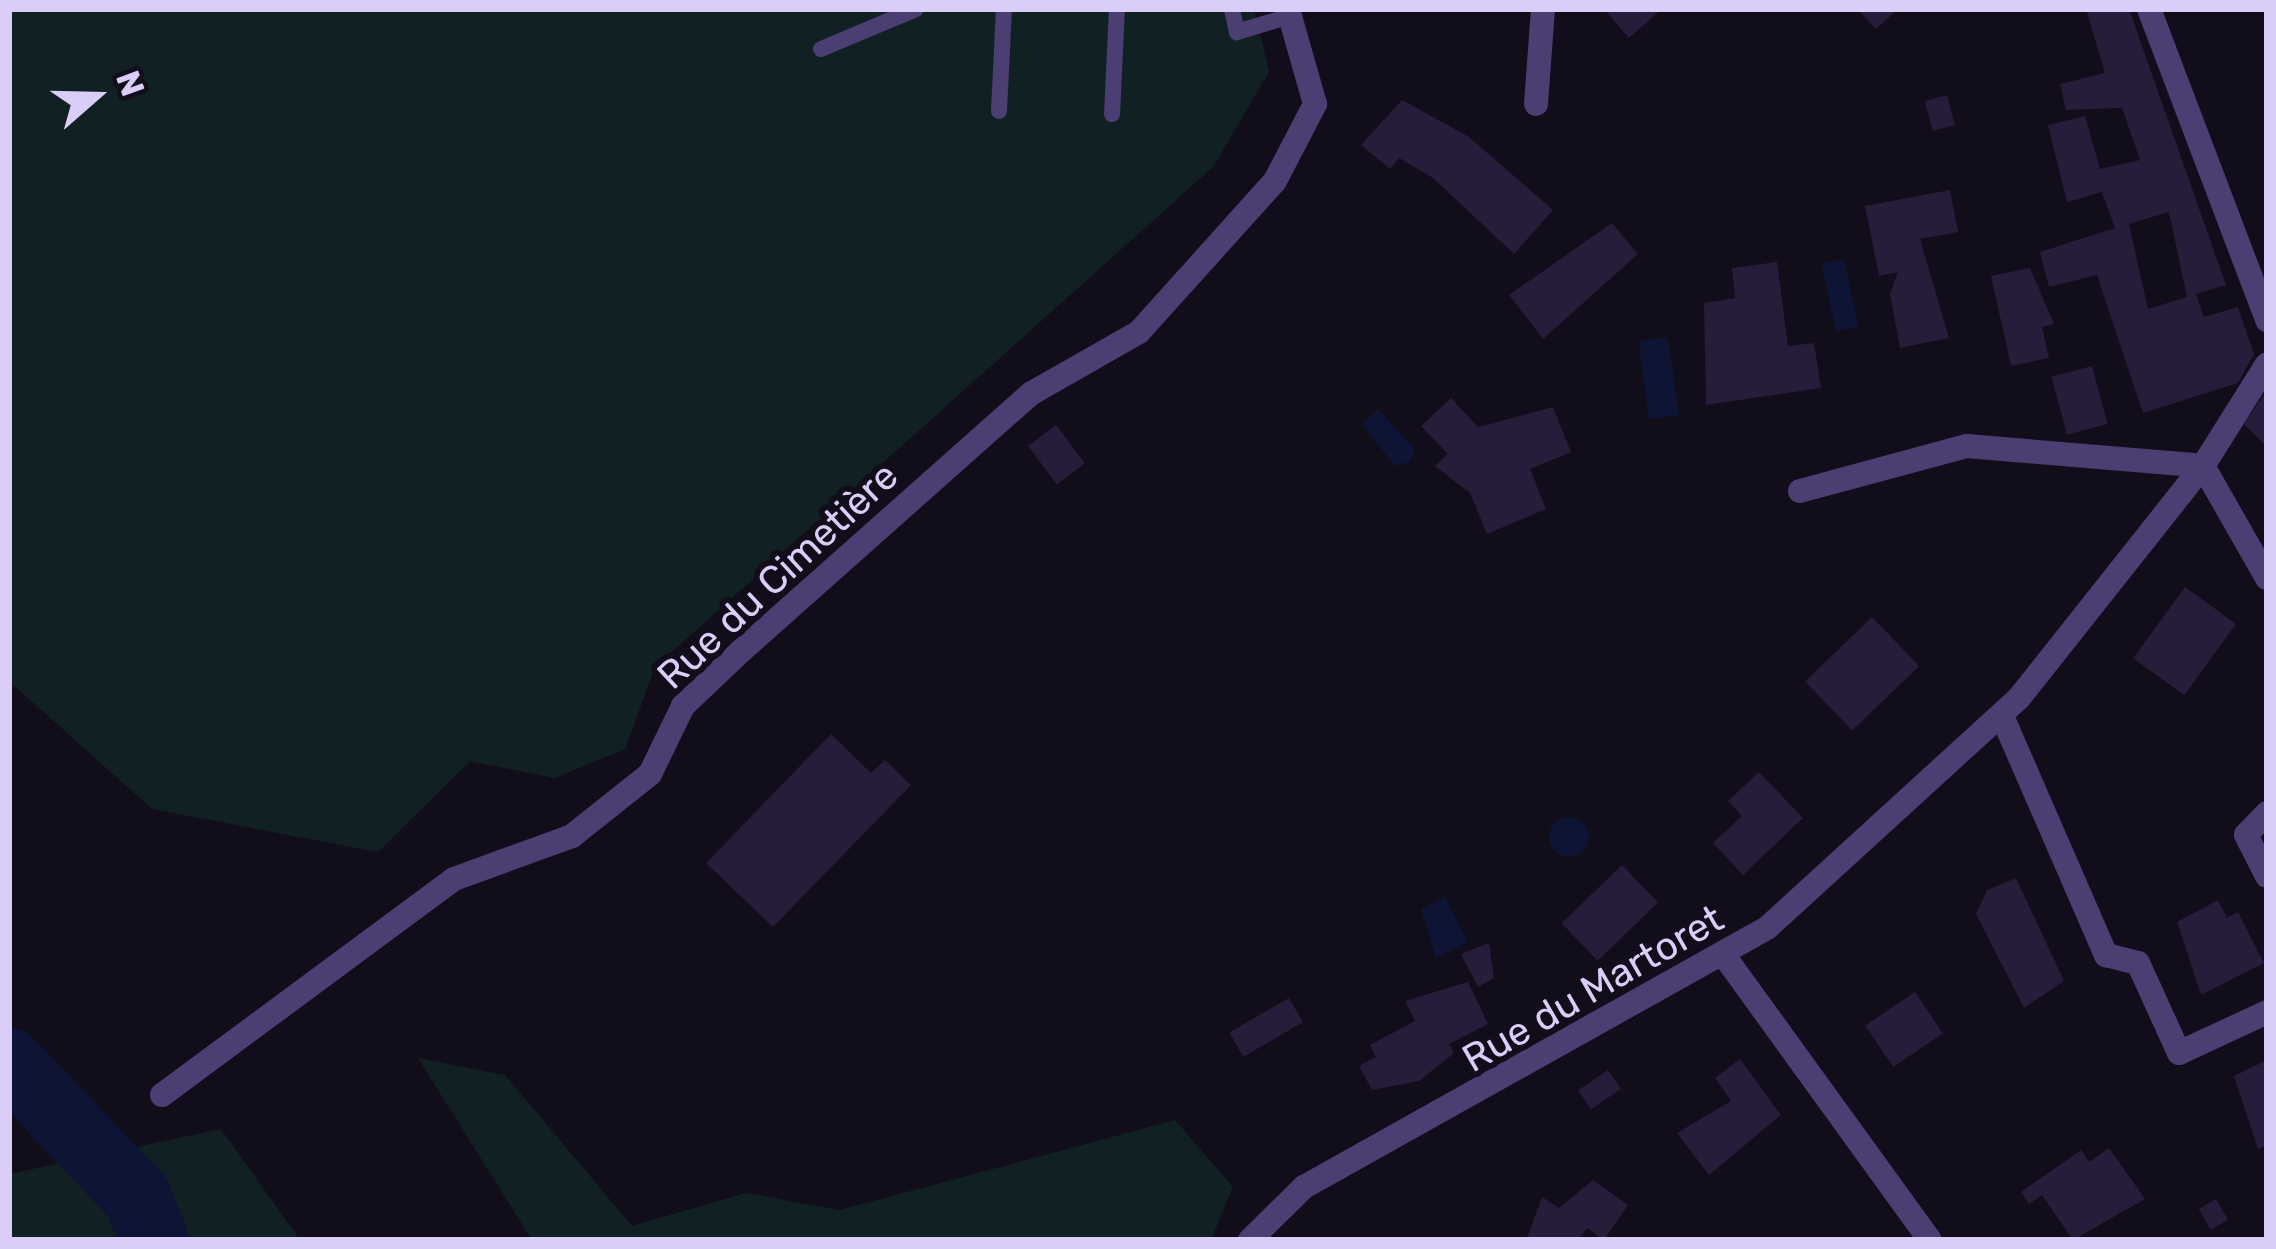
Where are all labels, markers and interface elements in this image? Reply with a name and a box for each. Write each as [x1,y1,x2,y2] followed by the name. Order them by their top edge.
[36,36,156,156] north arrow
[108,66,153,101] text: N
[648,453,908,699] street label: Rue du Cimetière
[1454,895,1732,1083] street label: Rue du Martoret

